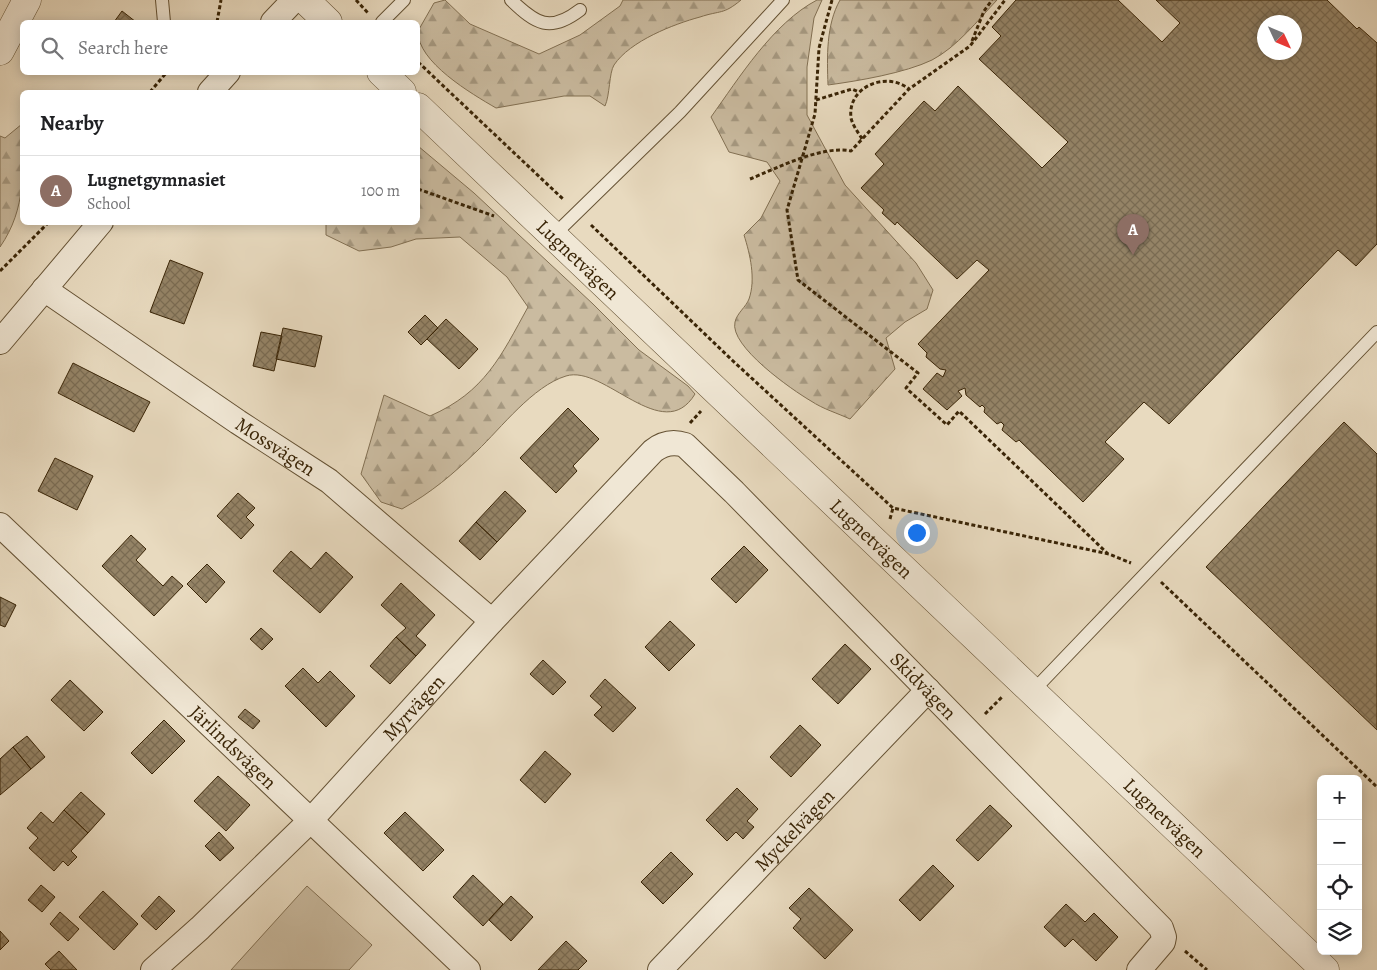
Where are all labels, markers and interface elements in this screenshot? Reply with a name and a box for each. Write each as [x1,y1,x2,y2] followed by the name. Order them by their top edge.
[1257,15,1302,60] north arrow
[20,20,420,75] search box
[38,34,66,62] icon: search
[78,35,168,61] text: Search here
[40,109,103,137] text: Nearby
[87,167,226,193] text: Lugnetgymnasiet
[51,180,61,202] text: A
[361,180,400,202] text: 100 m
[87,193,130,215] text: School
[531,213,626,305] street label: Lugnetvägen
[1117,214,1149,255] pin: A
[230,410,321,482] street label: Mossvägen
[824,492,919,585] street label: Lugnetvägen
[904,520,930,546] your location
[884,646,963,725] street label: Skidvägen
[376,668,451,747] street label: Myrvägen
[184,699,283,795] street label: Järlindsvägen
[1117,772,1212,864] street label: Lugnetvägen
[1317,775,1362,955] map controls
[1317,775,1362,820] button: +
[748,783,840,877] street label: Myckelvägen
[1317,820,1362,865] button: −
[1317,865,1362,910] button: locate
[1317,910,1362,955] button: layers

